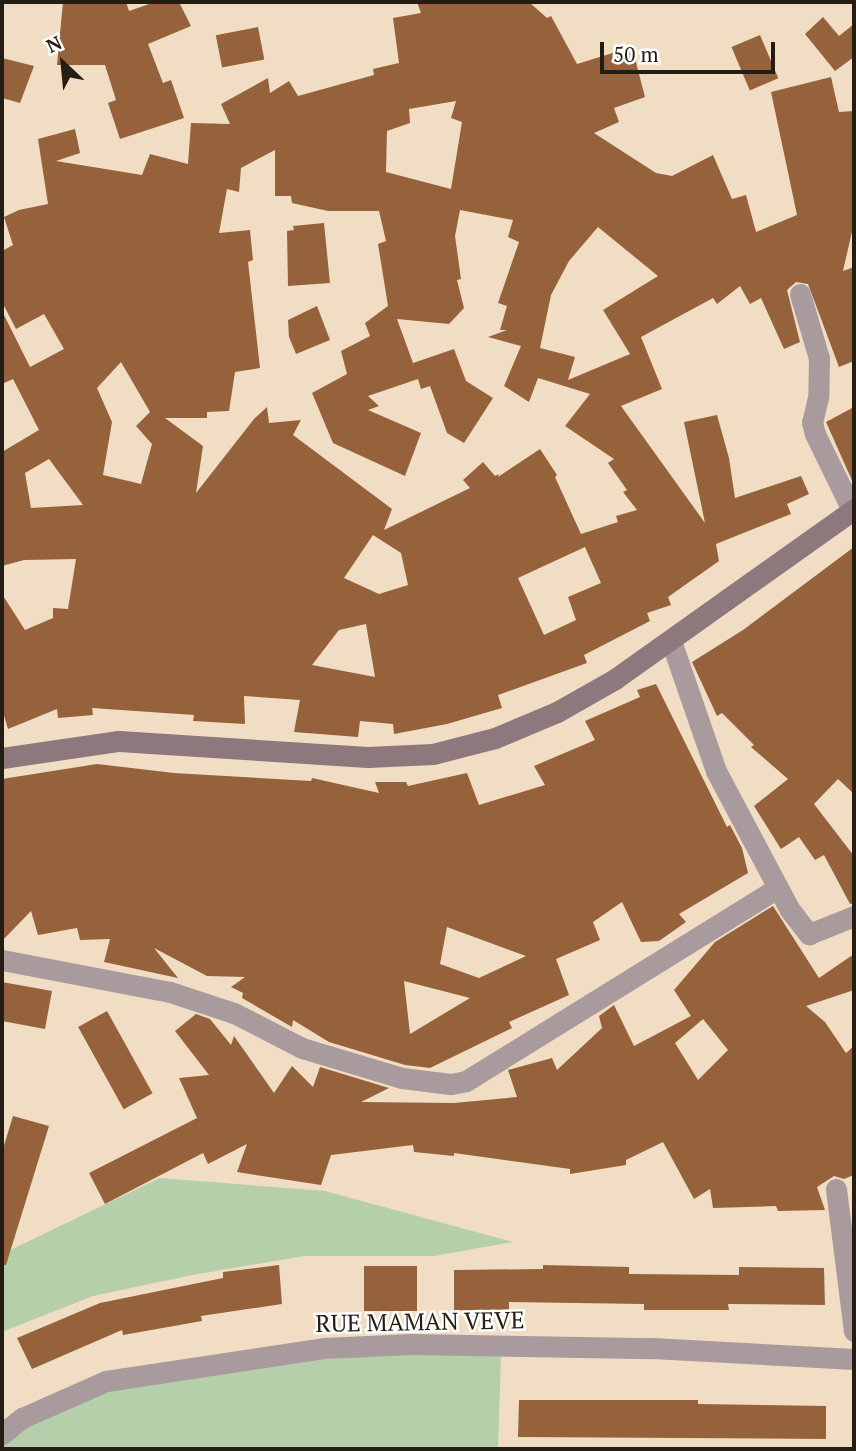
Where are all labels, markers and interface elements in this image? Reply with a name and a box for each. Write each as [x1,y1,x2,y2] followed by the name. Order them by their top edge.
[28,28,98,98] north arrow
[604,28,779,72] scale bar
[42,29,66,58] text: N
[613,40,659,68] text: 50 m
[315,1306,525,1338] street label: RUE MAMAN VEVE

